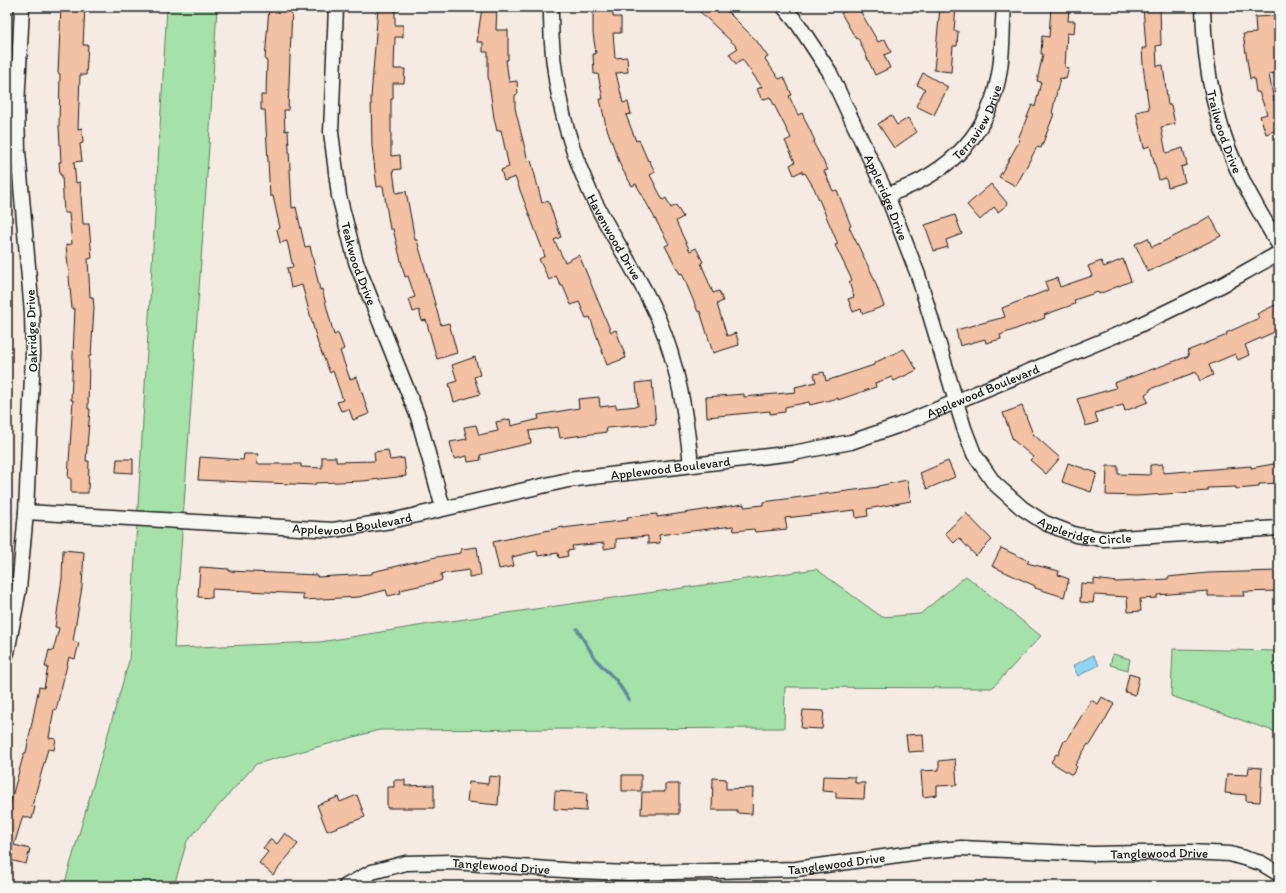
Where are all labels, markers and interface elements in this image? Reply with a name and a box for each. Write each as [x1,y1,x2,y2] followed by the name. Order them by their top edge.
[949,83,1005,163] street label: Terraview Drive
[1204,89,1245,176] street label: Trailwood Drive
[861,152,911,243] street label: Appleridge Drive
[584,192,644,283] street label: Havenwood Drive
[338,220,379,307] street label: Teakwood Drive
[23,289,40,373] street label: Oakridge Drive
[924,361,1041,421] street label: Applewood Boulevard
[610,454,731,483] street label: Applewood Boulevard
[292,509,413,538] street label: Applewood Boulevard
[1035,514,1132,547] street label: Appleridge Circle
[1110,845,1209,862] street label: Tanglewood Drive
[788,850,886,877] street label: Tanglewood Drive
[452,855,551,877] street label: Tanglewood Drive

